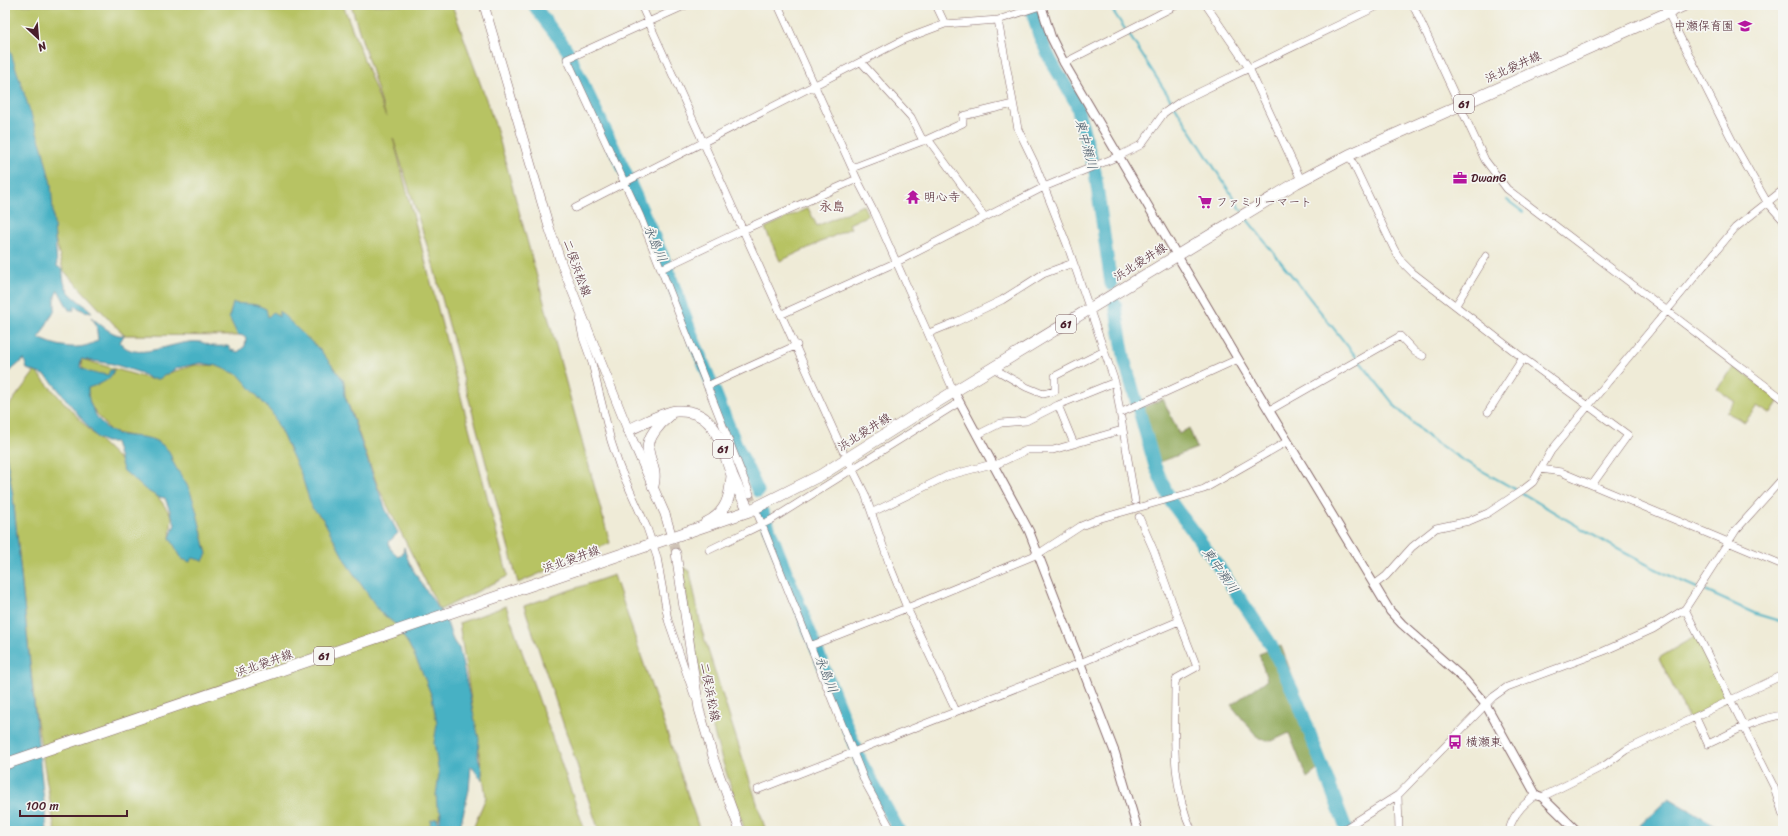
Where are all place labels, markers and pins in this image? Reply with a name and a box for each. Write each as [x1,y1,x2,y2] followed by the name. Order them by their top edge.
[1674,15,1734,37] place label: 中瀬保育園
[1737,18,1753,34] school or university icon: 中瀬保育園
[1471,167,1506,189] place label: DwanG
[1452,170,1468,186] office icon: DwanG
[924,186,960,208] place label: 明心寺
[905,189,921,205] temple icon: 明心寺
[1216,191,1312,213] place label: ファミリーマート
[1197,194,1213,210] supermarket icon: ファミリーマート
[1466,731,1502,753] place label: 横瀬東
[1447,734,1463,750] bus stop icon: 横瀬東

